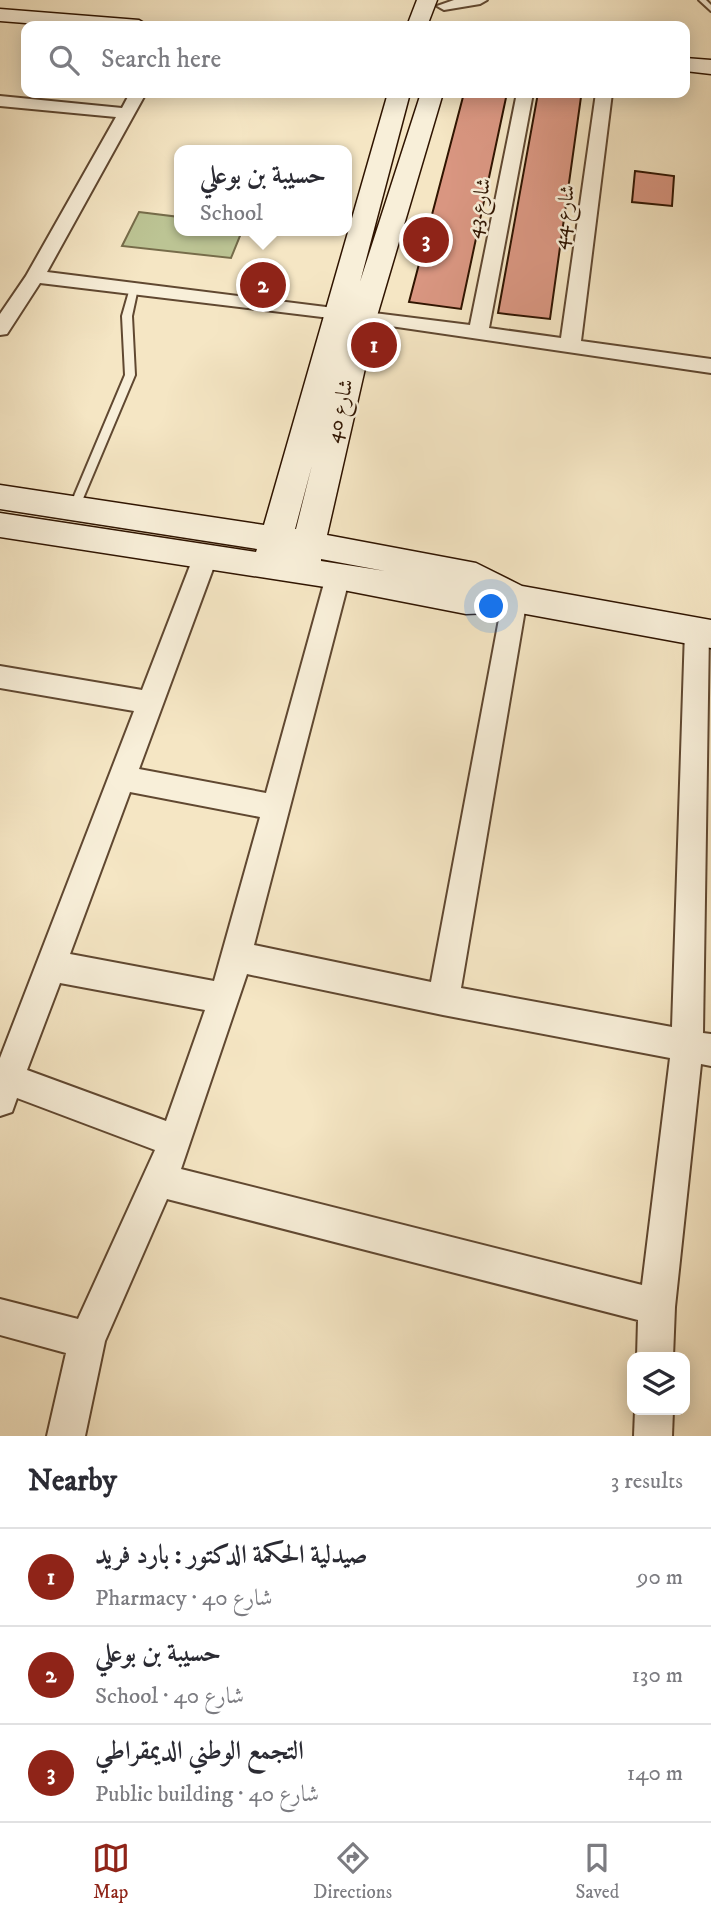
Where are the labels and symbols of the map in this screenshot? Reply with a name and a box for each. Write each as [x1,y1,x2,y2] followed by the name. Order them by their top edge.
[460,176,501,241] street label: شارع 43
[547,183,585,252] street label: شارع 44
[403,214,449,266] pin: 3
[240,259,286,311] pin: 2
[351,319,397,371] pin: 1
[320,377,364,446] street label: شارع 40
[474,589,508,623] your location

